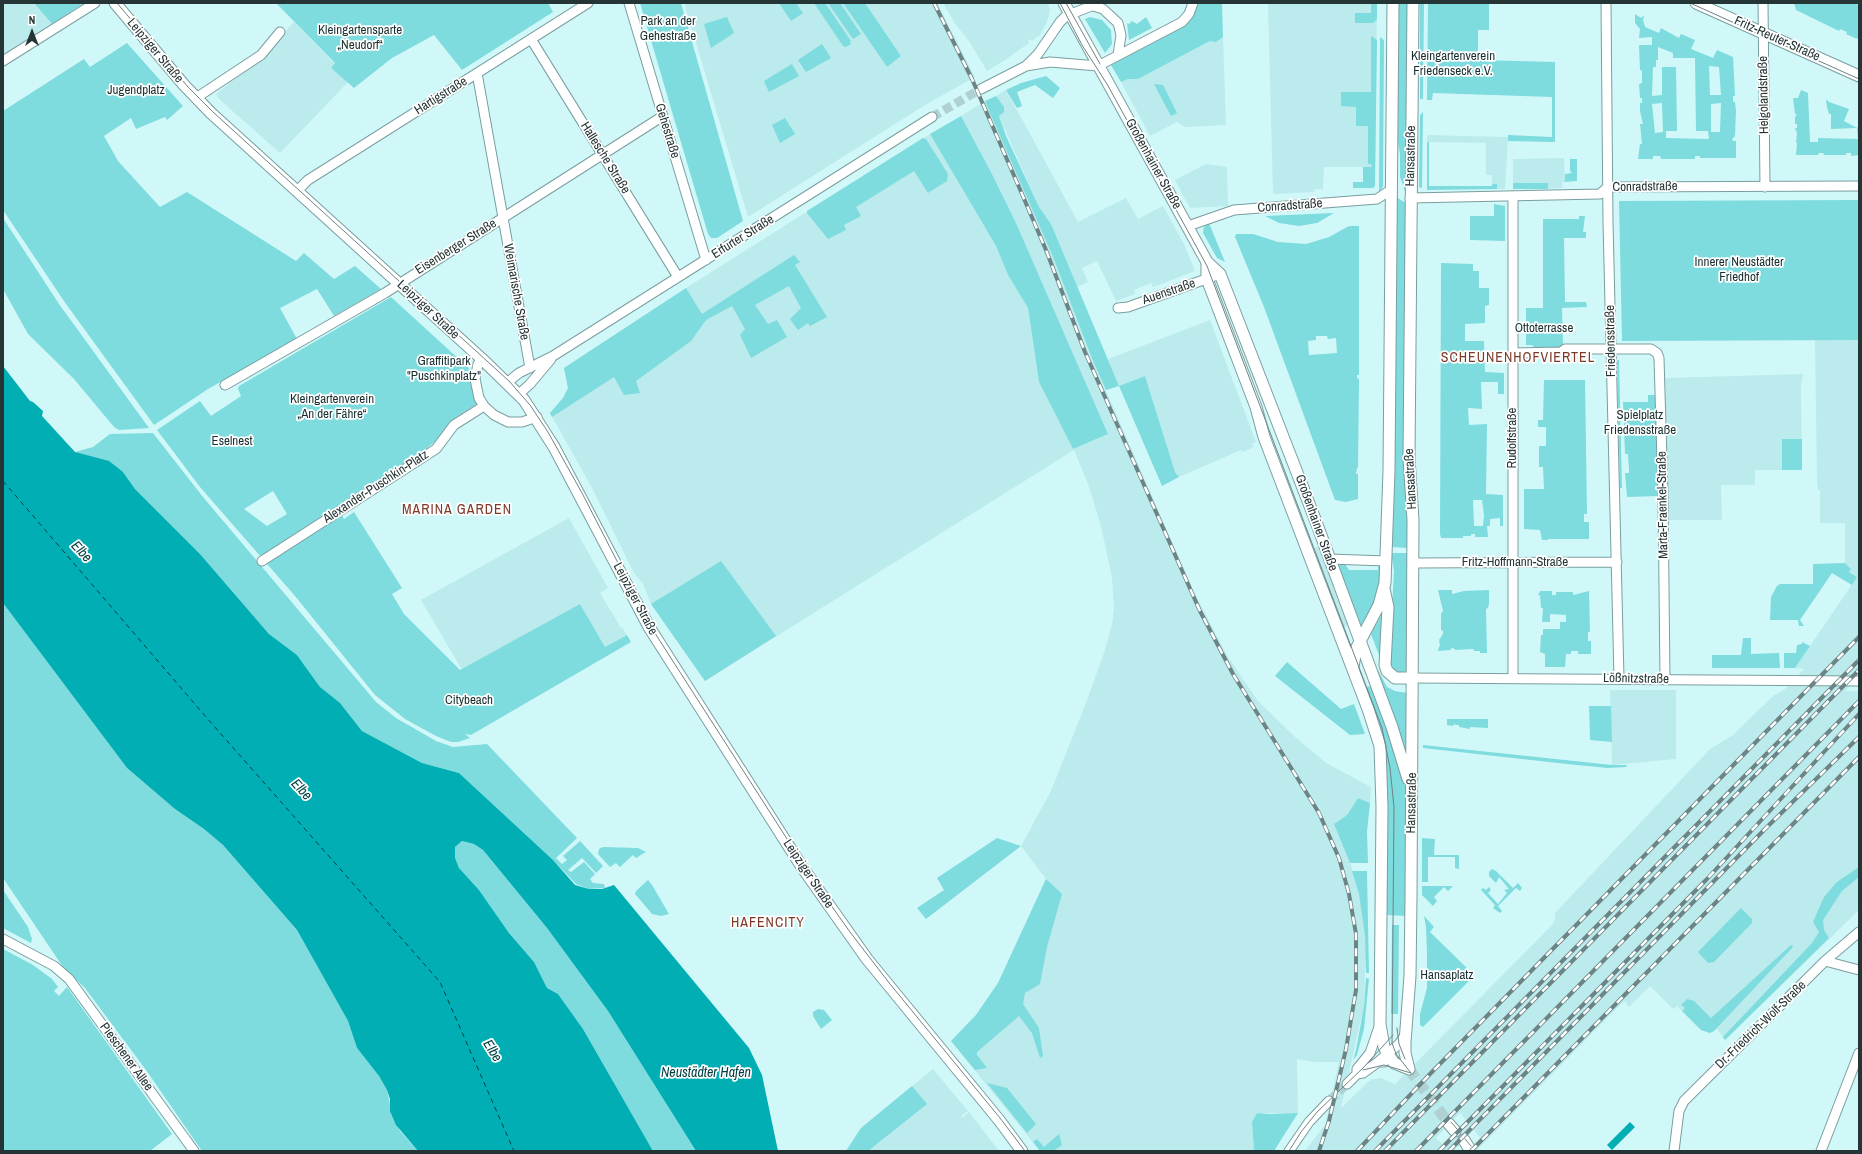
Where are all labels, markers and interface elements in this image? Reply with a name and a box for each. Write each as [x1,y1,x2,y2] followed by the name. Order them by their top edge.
[12,12,52,52] north arrow
[29,13,35,27] text: N
[1732,13,1822,65] street label: Fritz-Reuter-Straße
[640,14,696,45] park label: Park an der Gehestraße
[124,16,186,86] street label: Leipziger Straße
[318,23,402,54] park label: Kleingartensparte „Neudorf“
[1411,49,1495,80] park label: Kleingartenverein Friedenseck e.V.
[1756,56,1772,134] street label: Helgolandstraße
[412,74,470,118] street label: Hartigstraße
[107,83,165,99] park label: Jugendplatz
[651,102,683,160] street label: Gehestraße
[1122,116,1184,212] street label: Großenhainer Straße
[577,119,633,197] street label: Hallesche Straße
[1403,125,1419,187] street label: Hansastraße
[1612,179,1678,195] street label: Conradstraße
[1257,196,1323,216] street label: Conradstraße
[709,212,777,262] street label: Erfurter Straße
[412,216,500,278] street label: Eisenberger Straße
[500,243,532,341] street label: Weimarische Straße
[1695,255,1783,286] park label: Innerer Neustädter Friedhof
[1140,276,1198,308] street label: Auenstraße
[394,277,462,343] street label: Leipziger Straße
[1603,305,1619,377] street label: Friedensstraße
[1515,321,1573,337] park label: Ottoterrasse
[1441,350,1595,366] district label: SCHEUNENHOFVIERTEL
[407,354,481,385] park label: Graffitipark "Puschkinplatz"
[290,392,374,423] park label: Kleingartenverein „An der Fähre“
[1505,407,1521,469] street label: Rudolfstraße
[1604,408,1676,439] park label: Spielplatz Friedensstraße
[212,434,252,450] park label: Eselnest
[320,447,432,527] street label: Alexander-Puschkin-Platz
[1402,448,1420,510] street label: Hansastraße
[1654,451,1672,559] street label: Marta-Fraenkel-Straße
[1291,473,1341,573] street label: Großenhainer Straße
[402,502,512,518] district label: MARINA GARDEN
[67,538,95,566] water label: Elbe
[1462,555,1568,571] street label: Fritz-Hoffmann-Straße
[609,560,661,638] street label: Leipziger Straße
[1603,671,1669,687] street label: Lößnitzstraße
[445,693,493,709] park label: Citybeach
[1404,772,1420,834] street label: Hansastraße
[287,776,315,804] water label: Elbe
[779,837,837,911] street label: Leipziger Straße
[731,915,805,931] district label: HAFENCITY
[1420,968,1474,984] park label: Hansaplatz
[1712,978,1810,1072] street label: Dr.-Friedrich-Wolf-Straße
[96,1020,156,1094] street label: Pieschener Allee
[479,1037,505,1065] water label: Elbe
[661,1065,751,1081] water label: Neustädter Hafen

